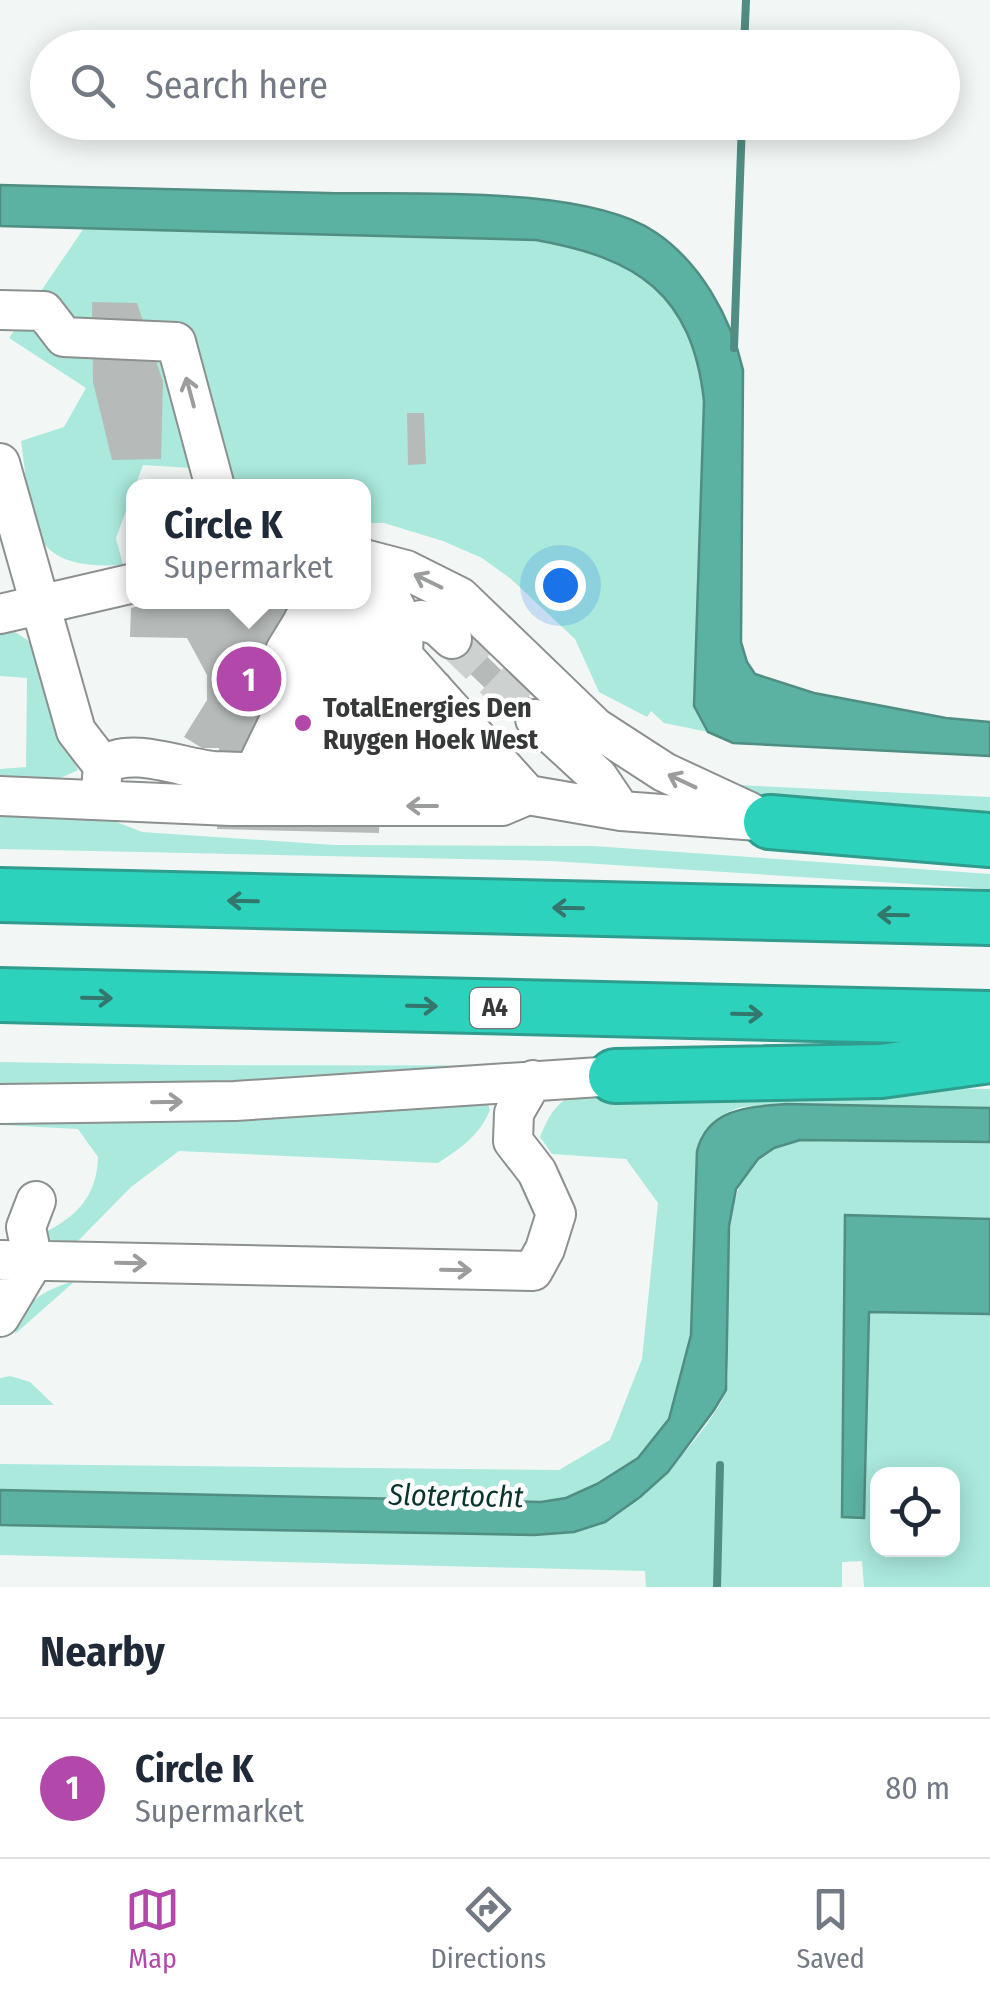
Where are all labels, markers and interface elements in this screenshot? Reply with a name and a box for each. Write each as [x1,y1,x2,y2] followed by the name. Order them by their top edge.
[30,30,960,140] search box
[65,58,120,113] icon: search
[145,62,328,108] text: Search here
[179,377,198,408] one-way arrow
[126,479,371,609] popup
[164,502,283,548] text: Circle K
[164,548,333,586] text: Supermarket
[535,560,586,611] your location
[414,571,444,590] one-way arrow
[216,642,282,716] pin: 1
[323,691,539,756] place label: TotalEnergies Den Ruygen Hoek West
[292,712,314,734] marker: TotalEnergies Den Ruygen Hoek West
[668,770,698,789] one-way arrow
[407,796,440,816] one-way arrow
[227,891,259,910] one-way arrow
[552,899,584,918] one-way arrow
[877,906,909,925] one-way arrow
[81,988,113,1007] one-way arrow
[470,988,520,1028] road number: A4
[406,996,438,1015] one-way arrow
[730,1004,763,1024] one-way arrow
[150,1092,183,1112] one-way arrow
[114,1253,146,1272] one-way arrow
[439,1260,471,1279] one-way arrow
[870,1467,960,1557] map controls
[870,1467,960,1557] button: locate
[387,1477,524,1515] water label: Slotertocht
[40,1627,165,1677] text: Nearby
[135,1746,254,1792] text: Circle K
[66,1769,79,1807] text: 1
[885,1769,950,1807] text: 80 m
[135,1792,304,1830] text: Supermarket
[125,1882,180,1975] tab: Map
[430,1882,546,1975] tab: Directions
[796,1882,865,1975] tab: Saved

